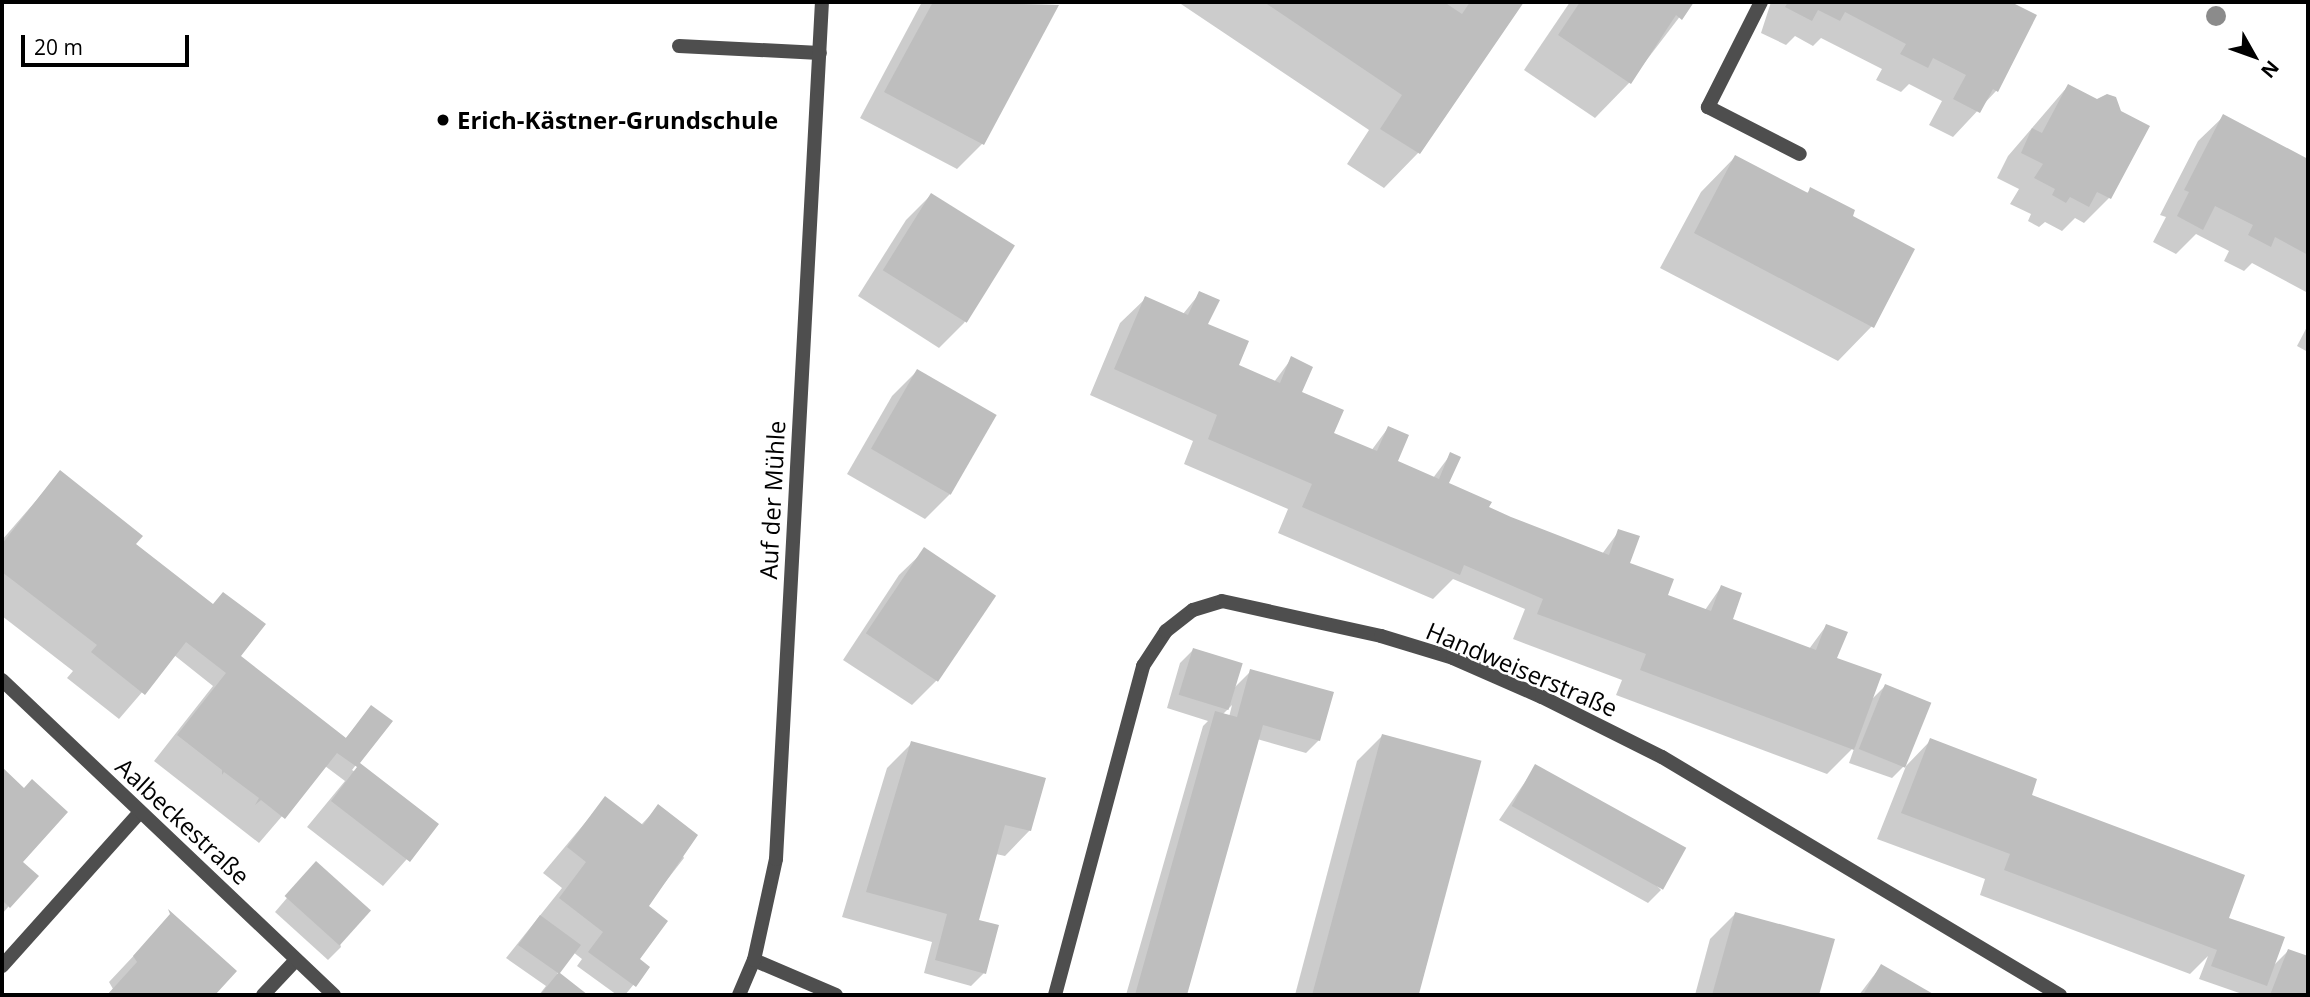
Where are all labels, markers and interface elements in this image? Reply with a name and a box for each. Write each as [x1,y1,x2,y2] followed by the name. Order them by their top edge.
[24,21,192,65] scale bar
[2219,21,2289,91] north arrow
[34,33,83,61] text: 20 m
[2255,55,2285,84] text: N
[457,106,778,134] place label: Erich-Kästner-Grundschule
[435,112,451,128] marker: Erich-Kästner-Grundschule
[753,420,791,580] street label: Auf der Mühle
[1422,616,1622,722] street label: Handweiserstraße
[110,752,256,890] street label: Aalbeckestraße

